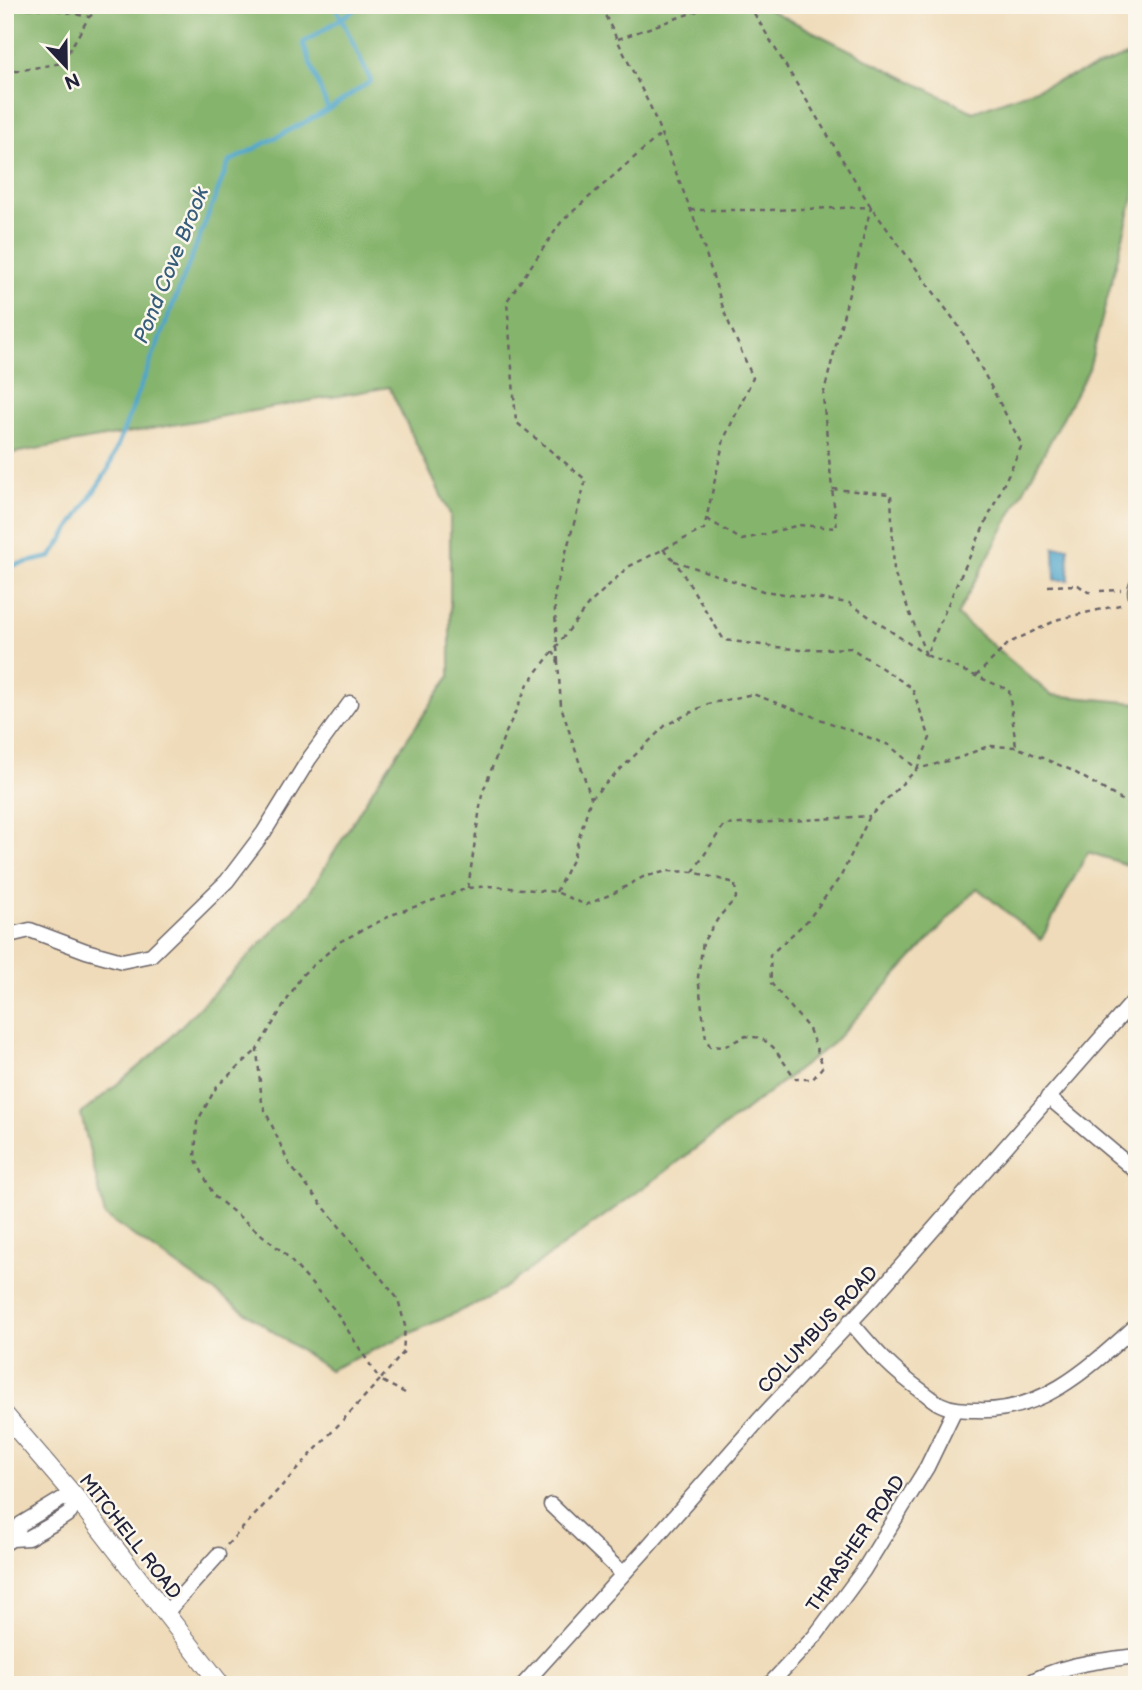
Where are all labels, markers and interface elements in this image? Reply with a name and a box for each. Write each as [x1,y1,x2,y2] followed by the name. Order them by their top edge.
[32,32,102,102] north arrow
[61,67,83,94] text: N
[129,183,214,347] water label: Pond Cove Brook
[753,1262,883,1398] street label: COLUMBUS ROAD
[74,1470,186,1604] street label: MITCHELL ROAD
[802,1471,911,1617] street label: THRASHER ROAD

